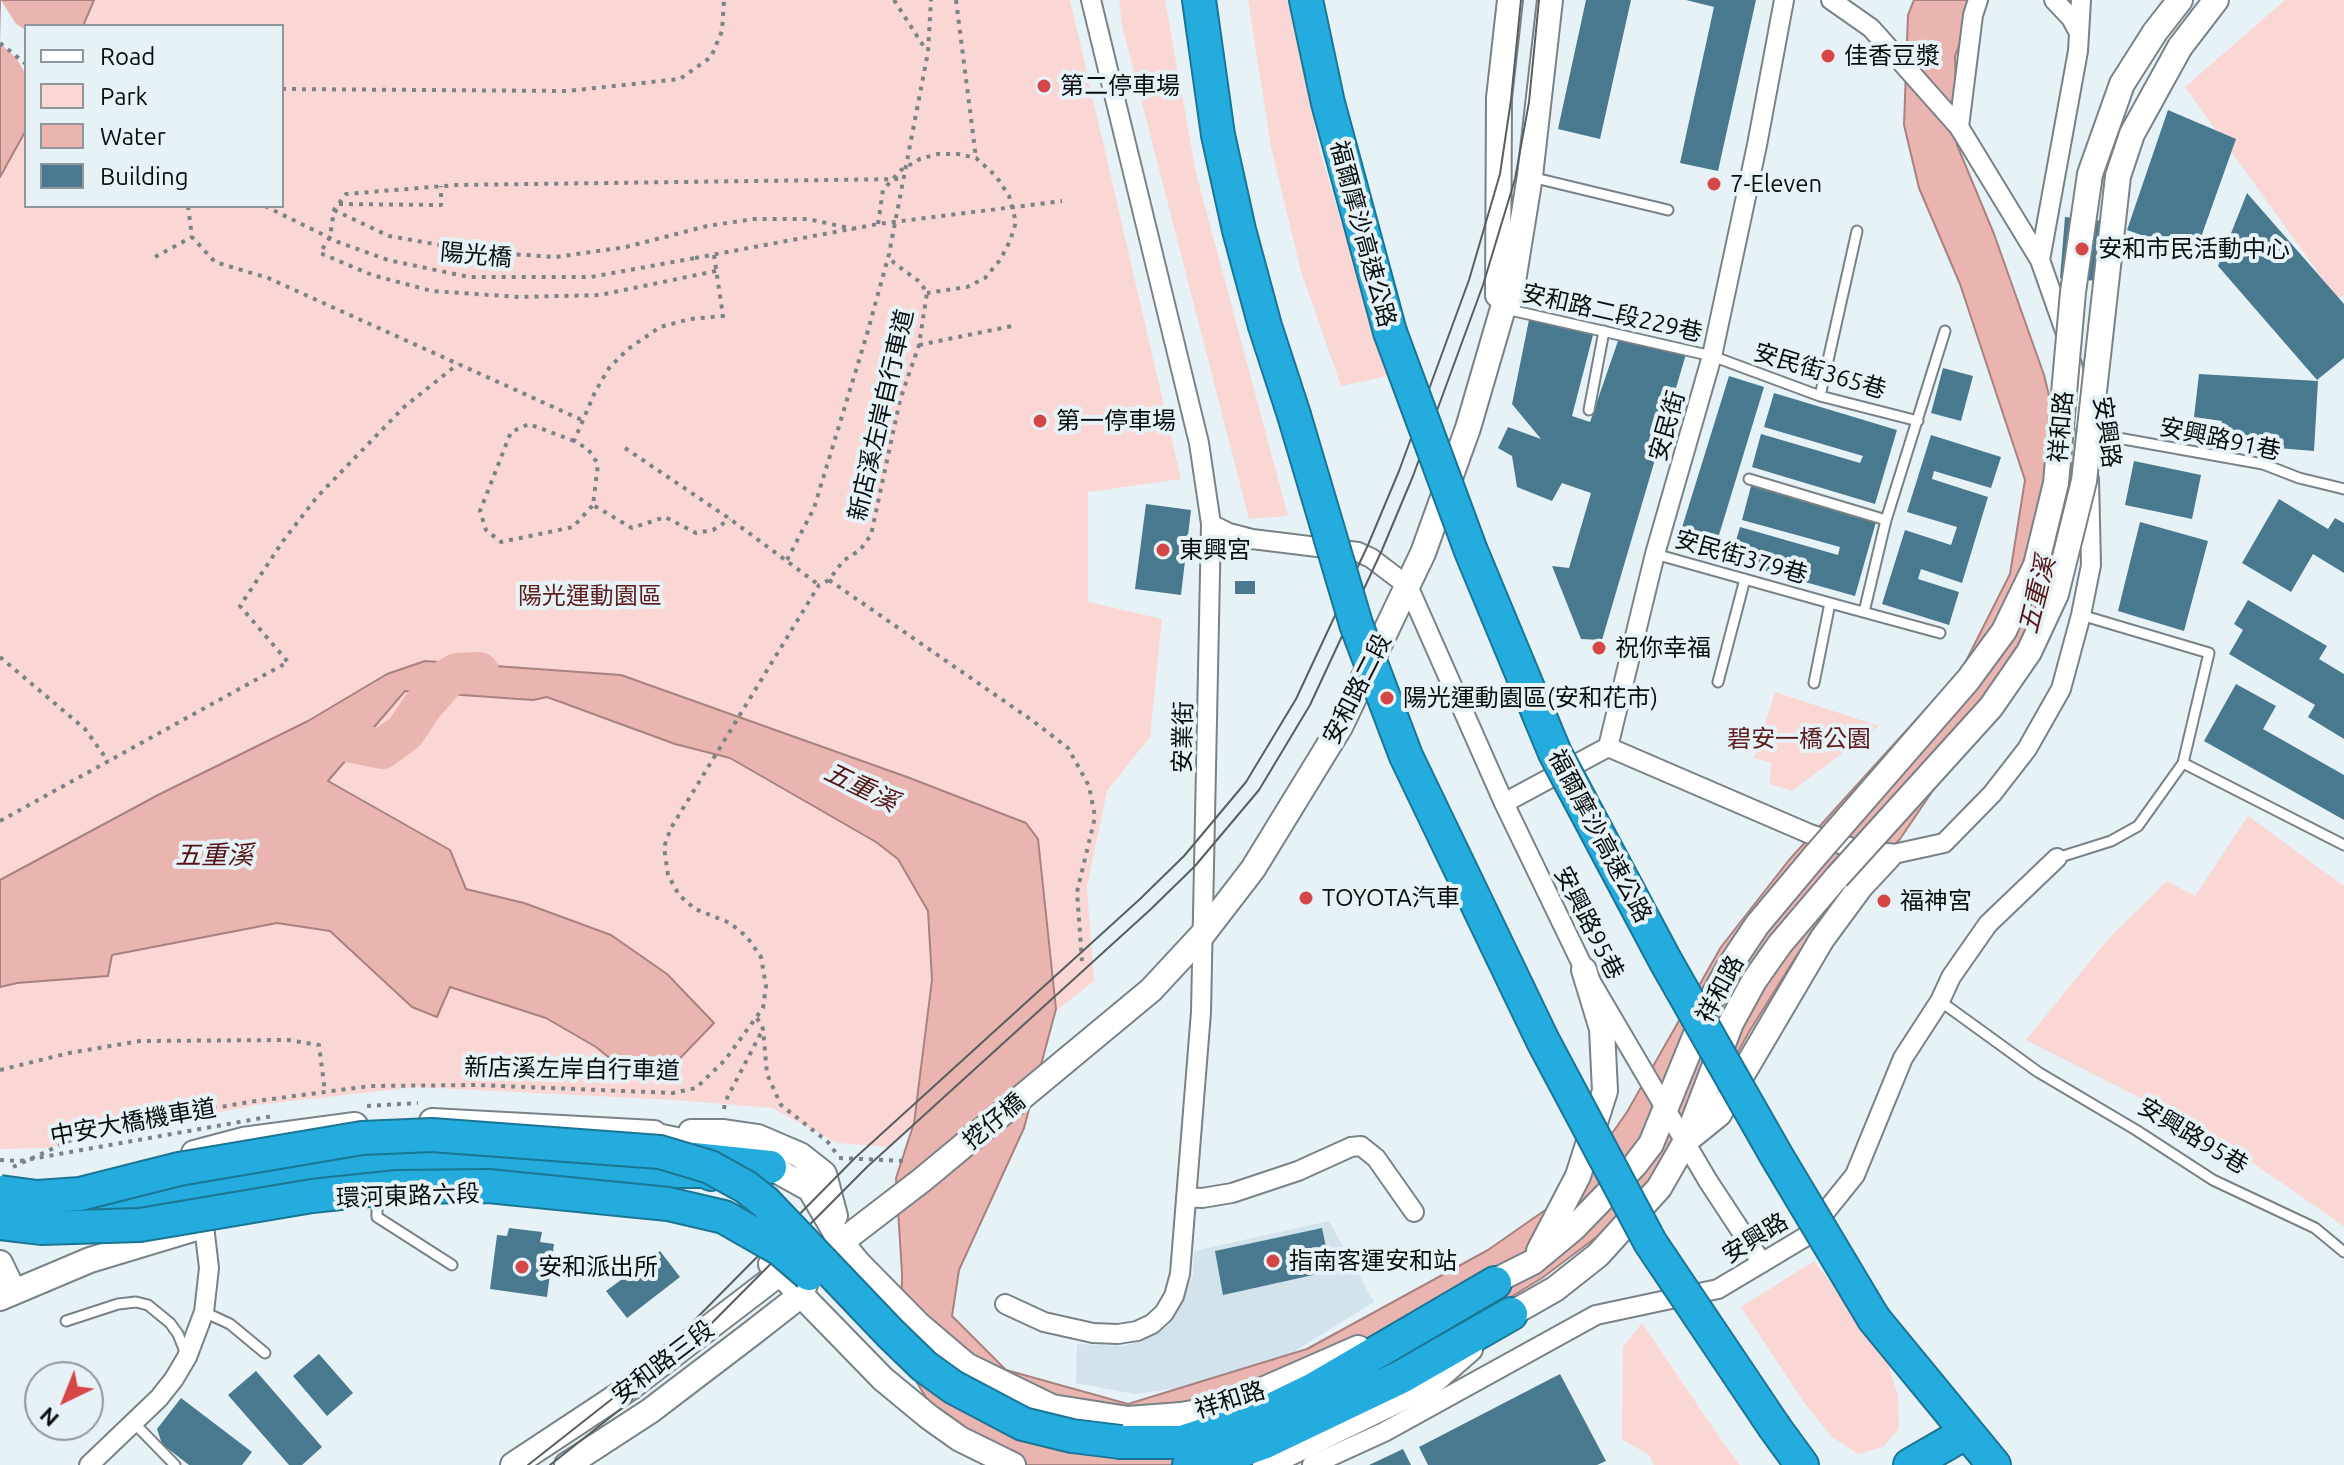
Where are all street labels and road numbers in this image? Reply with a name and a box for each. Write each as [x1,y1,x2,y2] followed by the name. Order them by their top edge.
[1324,138,1402,330] street label: 福爾摩沙高速公路
[439,238,513,272] street label: 陽光橋
[1519,278,1705,348] street label: 安和路二段229巷
[843,307,919,523] street label: 新店溪左岸自行車道
[1750,337,1890,405] street label: 安民街365巷
[1643,387,1691,465] street label: 安民街
[2044,390,2078,464] street label: 祥和路
[2088,394,2126,470] street label: 安興路
[2157,412,2283,466] street label: 安興路91巷
[1671,524,1811,590] street label: 安民街379巷
[1317,629,1397,749] street label: 安和路二段
[1168,701,1198,773] street label: 安業街
[1542,744,1658,928] street label: 福爾摩沙高速公路
[1548,862,1630,984] street label: 安興路95巷
[1690,950,1750,1028] street label: 祥和路
[464,1053,680,1085] street label: 新店溪左岸自行車道
[957,1087,1031,1155] street label: 挖仔橋
[2133,1092,2253,1180] street label: 安興路95巷
[48,1093,218,1151] street label: 中安大橋機車道
[336,1179,480,1213] street label: 環河東路六段
[1717,1207,1793,1269] street label: 安興路
[606,1314,720,1410] street label: 安和路三段
[1191,1376,1269,1424] street label: 祥和路

